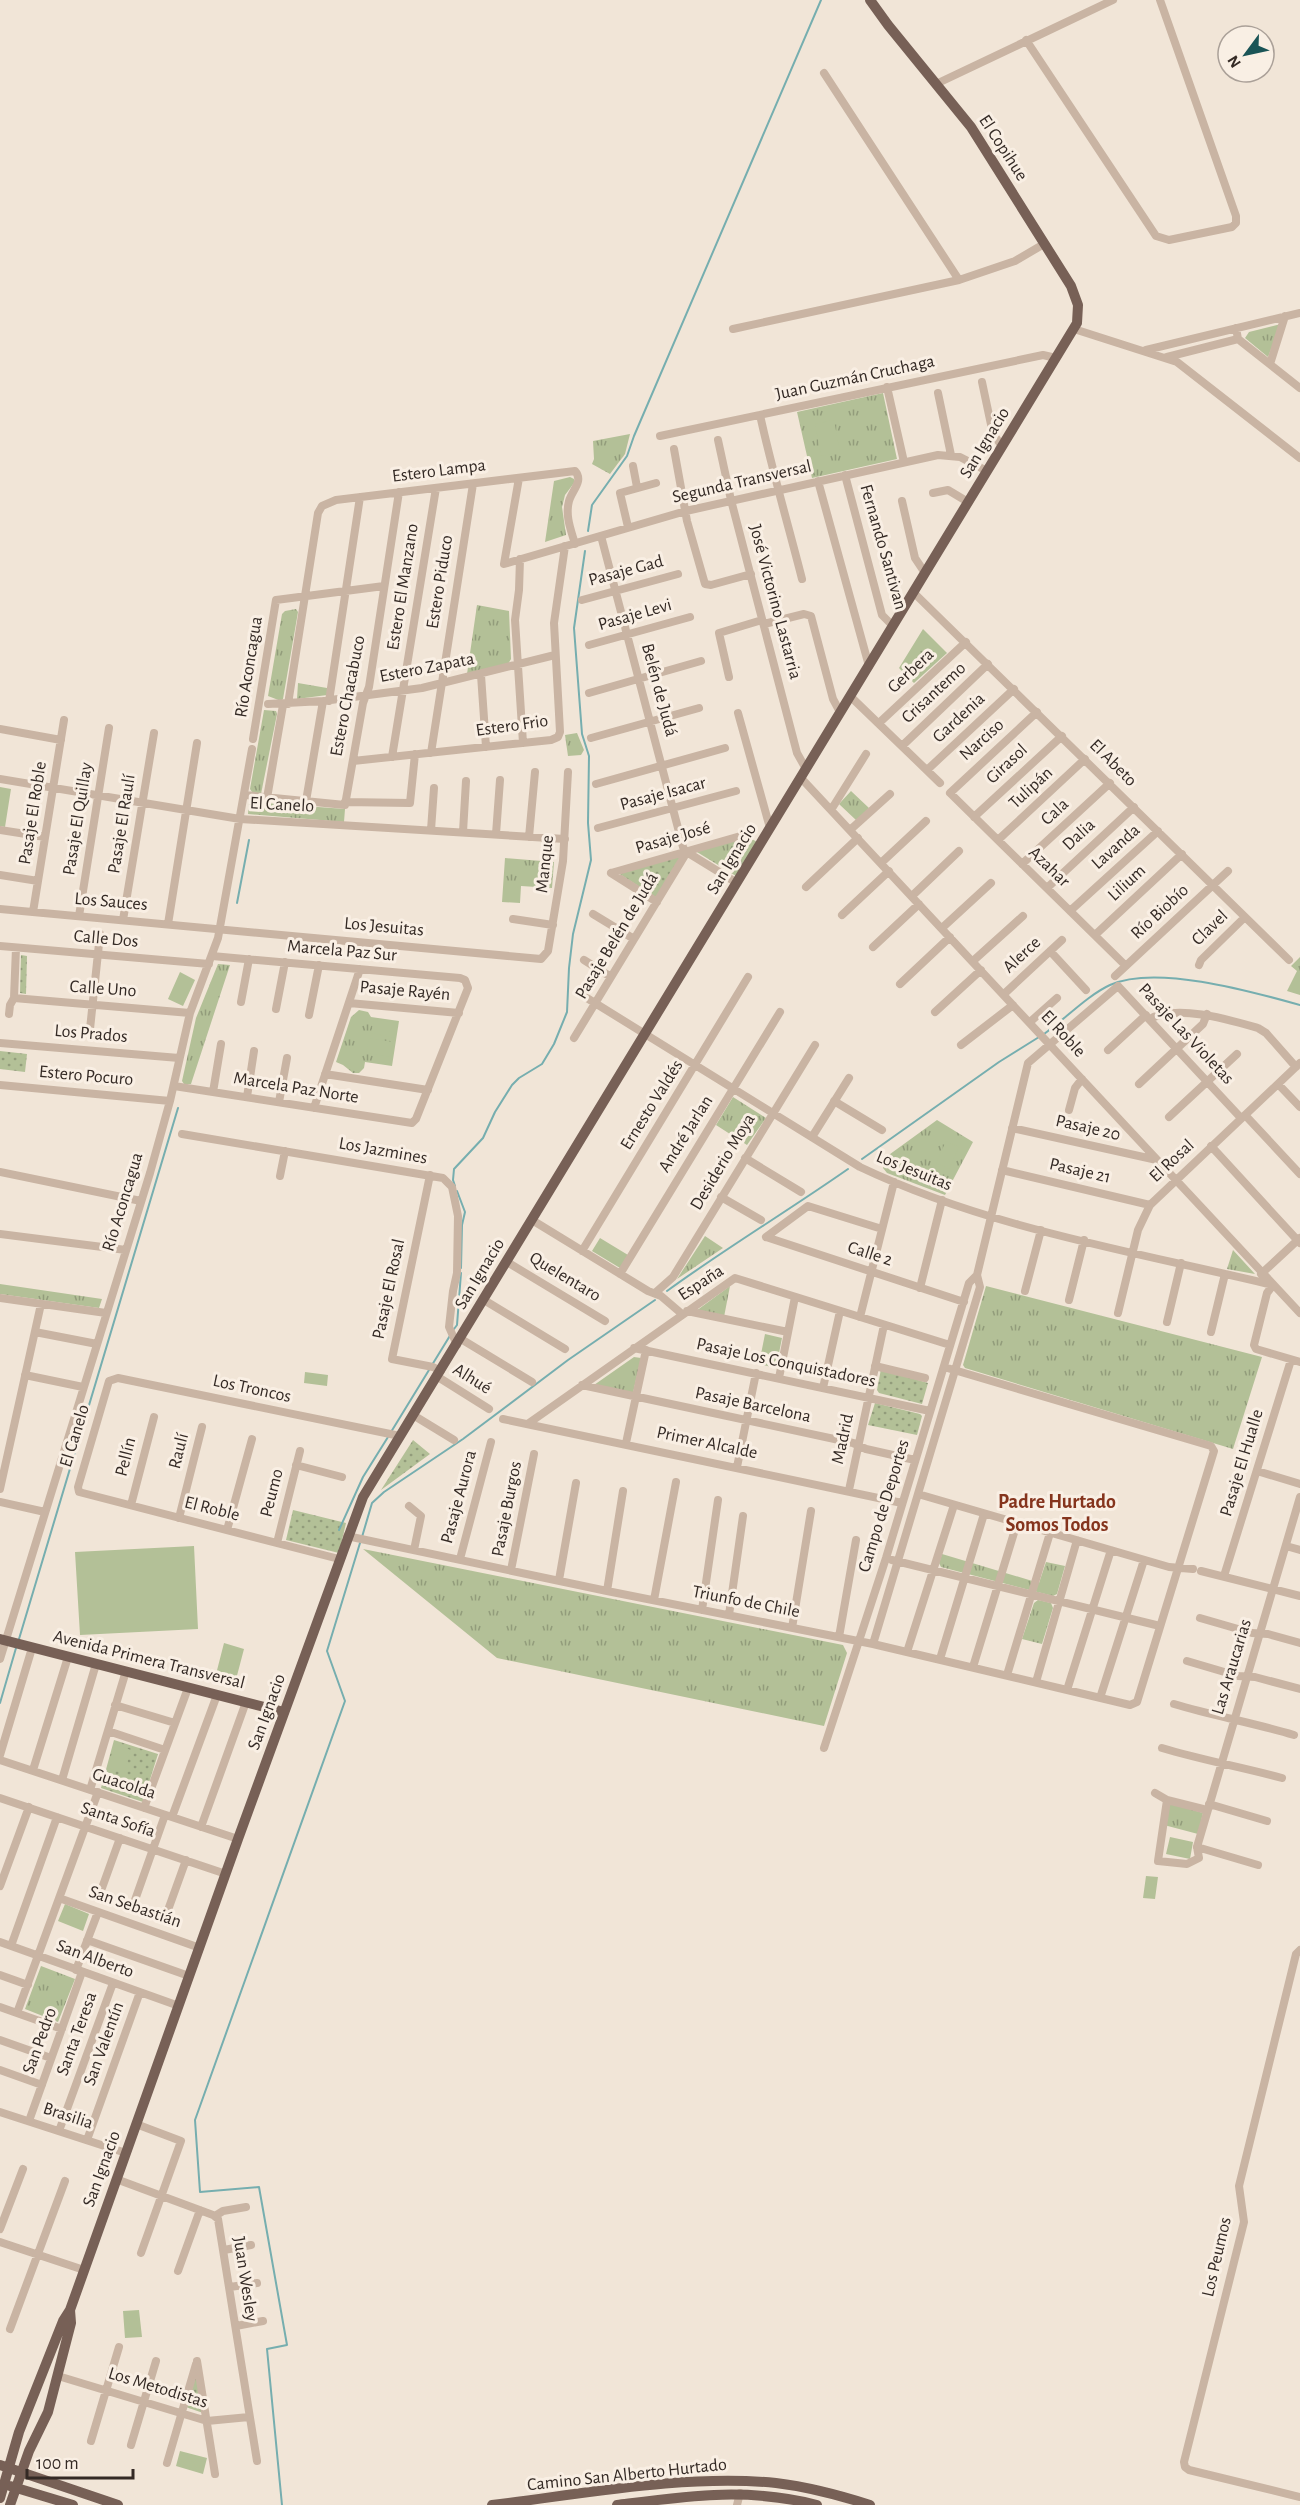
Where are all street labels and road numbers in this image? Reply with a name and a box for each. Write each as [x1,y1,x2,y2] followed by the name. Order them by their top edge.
[975,112,1031,184] street label: El Copihue
[774,352,936,404] street label: Juan Guzmán Cruchaga
[957,404,1013,482] street label: San Ignacio
[391,456,487,486] street label: Estero Lampa
[671,457,813,507] street label: Segunda Transversal
[856,482,910,612] street label: Fernando Santivan
[384,522,422,652] street label: Estero El Manzano
[746,523,804,681] street label: José Victorino Lastarria
[424,534,456,630] street label: Estero Piduco
[587,552,665,590] street label: Pasaje Gad
[596,596,674,634] street label: Pasaje Levi
[232,615,266,719] street label: Río Aconcagua
[327,634,369,758] street label: Estero Chacabuco
[638,642,680,738] street label: Belén de Judá
[884,645,938,697] street label: Gerbera
[378,650,476,686] street label: Estero Zapata
[899,659,970,727] street label: Crisantemo
[929,690,989,746] street label: Gardenia
[475,712,549,740] street label: Estero Frio
[956,716,1008,764] street label: Narciso
[1086,736,1140,790] street label: El Abeto
[983,741,1031,787] street label: Girasol
[16,760,50,866] street label: Pasaje El Roble
[60,761,96,877] street label: Pasaje El Quillay
[1006,764,1056,812] street label: Tulipán
[105,772,139,875] street label: Pasaje El Raulí
[618,774,708,814] street label: Pasaje Isacar
[249,794,315,816] street label: El Canelo
[1038,795,1072,829] street label: Cala
[1059,816,1099,854] street label: Dalia
[633,819,713,857] street label: Pasaje José
[704,820,760,898] street label: San Ignacio
[1088,821,1144,873] street label: Lavanda
[533,834,557,894] street label: Manque
[1025,843,1073,891] street label: Azahar
[1105,861,1149,905] street label: Lilium
[572,870,662,1002] street label: Pasaje Belén de Judá
[1128,881,1192,943] street label: Río Biobío
[74,890,148,914] street label: Los Sauces
[1189,907,1231,949] street label: Clavel
[343,915,425,939] street label: Los Jesuitas
[73,927,139,951] street label: Calle Dos
[1000,933,1044,977] street label: Alerce
[287,937,398,965] street label: Marcela Paz Sur
[69,978,137,1000] street label: Calle Uno
[359,978,451,1004] street label: Pasaje Rayén
[1135,980,1237,1088] street label: Pasaje Las Violetas
[1037,1007,1089,1061] street label: El Roble
[54,1022,128,1046] street label: Los Prados
[617,1057,687,1153] street label: Ernesto Valdés
[38,1063,134,1089] street label: Estero Pocuro
[232,1069,360,1107] street label: Marcela Paz Norte
[655,1092,717,1176] street label: André Jarlan
[687,1111,759,1213] street label: Desiderio Moya
[1054,1112,1122,1144] street label: Pasaje 20
[337,1134,429,1168] street label: Los Jazmines
[1146,1136,1198,1186] street label: El Rosal
[873,1148,955,1194] street label: Los Jesuitas
[99,1150,147,1254] street label: Río Aconcagua
[1047,1155,1113,1187] street label: Pasaje 21
[452,1235,508,1313] street label: San Ignacio
[370,1237,408,1341] street label: Pasaje El Rosal
[845,1238,895,1270] street label: Calle 2
[526,1249,604,1305] street label: Quelentaro
[675,1262,727,1304] street label: España
[695,1335,877,1391] street label: Pasaje Los Conquistadores
[450,1360,494,1398] street label: Alhué
[211,1372,293,1406] street label: Los Troncos
[694,1384,812,1426] street label: Pasaje Barcelona
[57,1402,93,1469] street label: El Canelo
[1217,1407,1267,1519] street label: Pasaje El Hualle
[829,1412,857,1466] street label: Madrid
[655,1424,759,1462] street label: Primer Alcalde
[166,1431,192,1471] street label: Raulí
[112,1436,140,1478] street label: Pellín
[855,1438,913,1574] street label: Campo de Deportes
[438,1448,480,1546] street label: Pasaje Aurora
[489,1460,525,1558] street label: Pasaje Burgos
[257,1467,287,1519] street label: Peumo
[183,1493,241,1525] street label: El Roble
[691,1583,801,1621] street label: Triunfo de Chile
[1209,1617,1255,1717] street label: Las Araucarias
[51,1627,247,1693] street label: Avenida Primera Transversal
[245,1671,289,1752] street label: San Ignacio
[90,1765,158,1803] street label: Guacolda
[79,1799,157,1841] street label: Santa Sofía
[86,1883,184,1931] street label: San Sebastián
[54,1937,136,1981] street label: San Alberto
[54,1990,100,2078] street label: Santa Teresa
[81,2000,127,2088] street label: San Valentín
[20,2005,60,2077] street label: San Pedro
[41,2099,95,2133] street label: Brasilia
[80,2128,124,2209] street label: San Ignacio
[1199,2215,1235,2299] street label: Los Peumos
[229,2235,261,2323] street label: Juan Wesley
[106,2364,210,2412] street label: Los Metodistas
[526,2456,728,2494] street label: Camino San Alberto Hurtado

